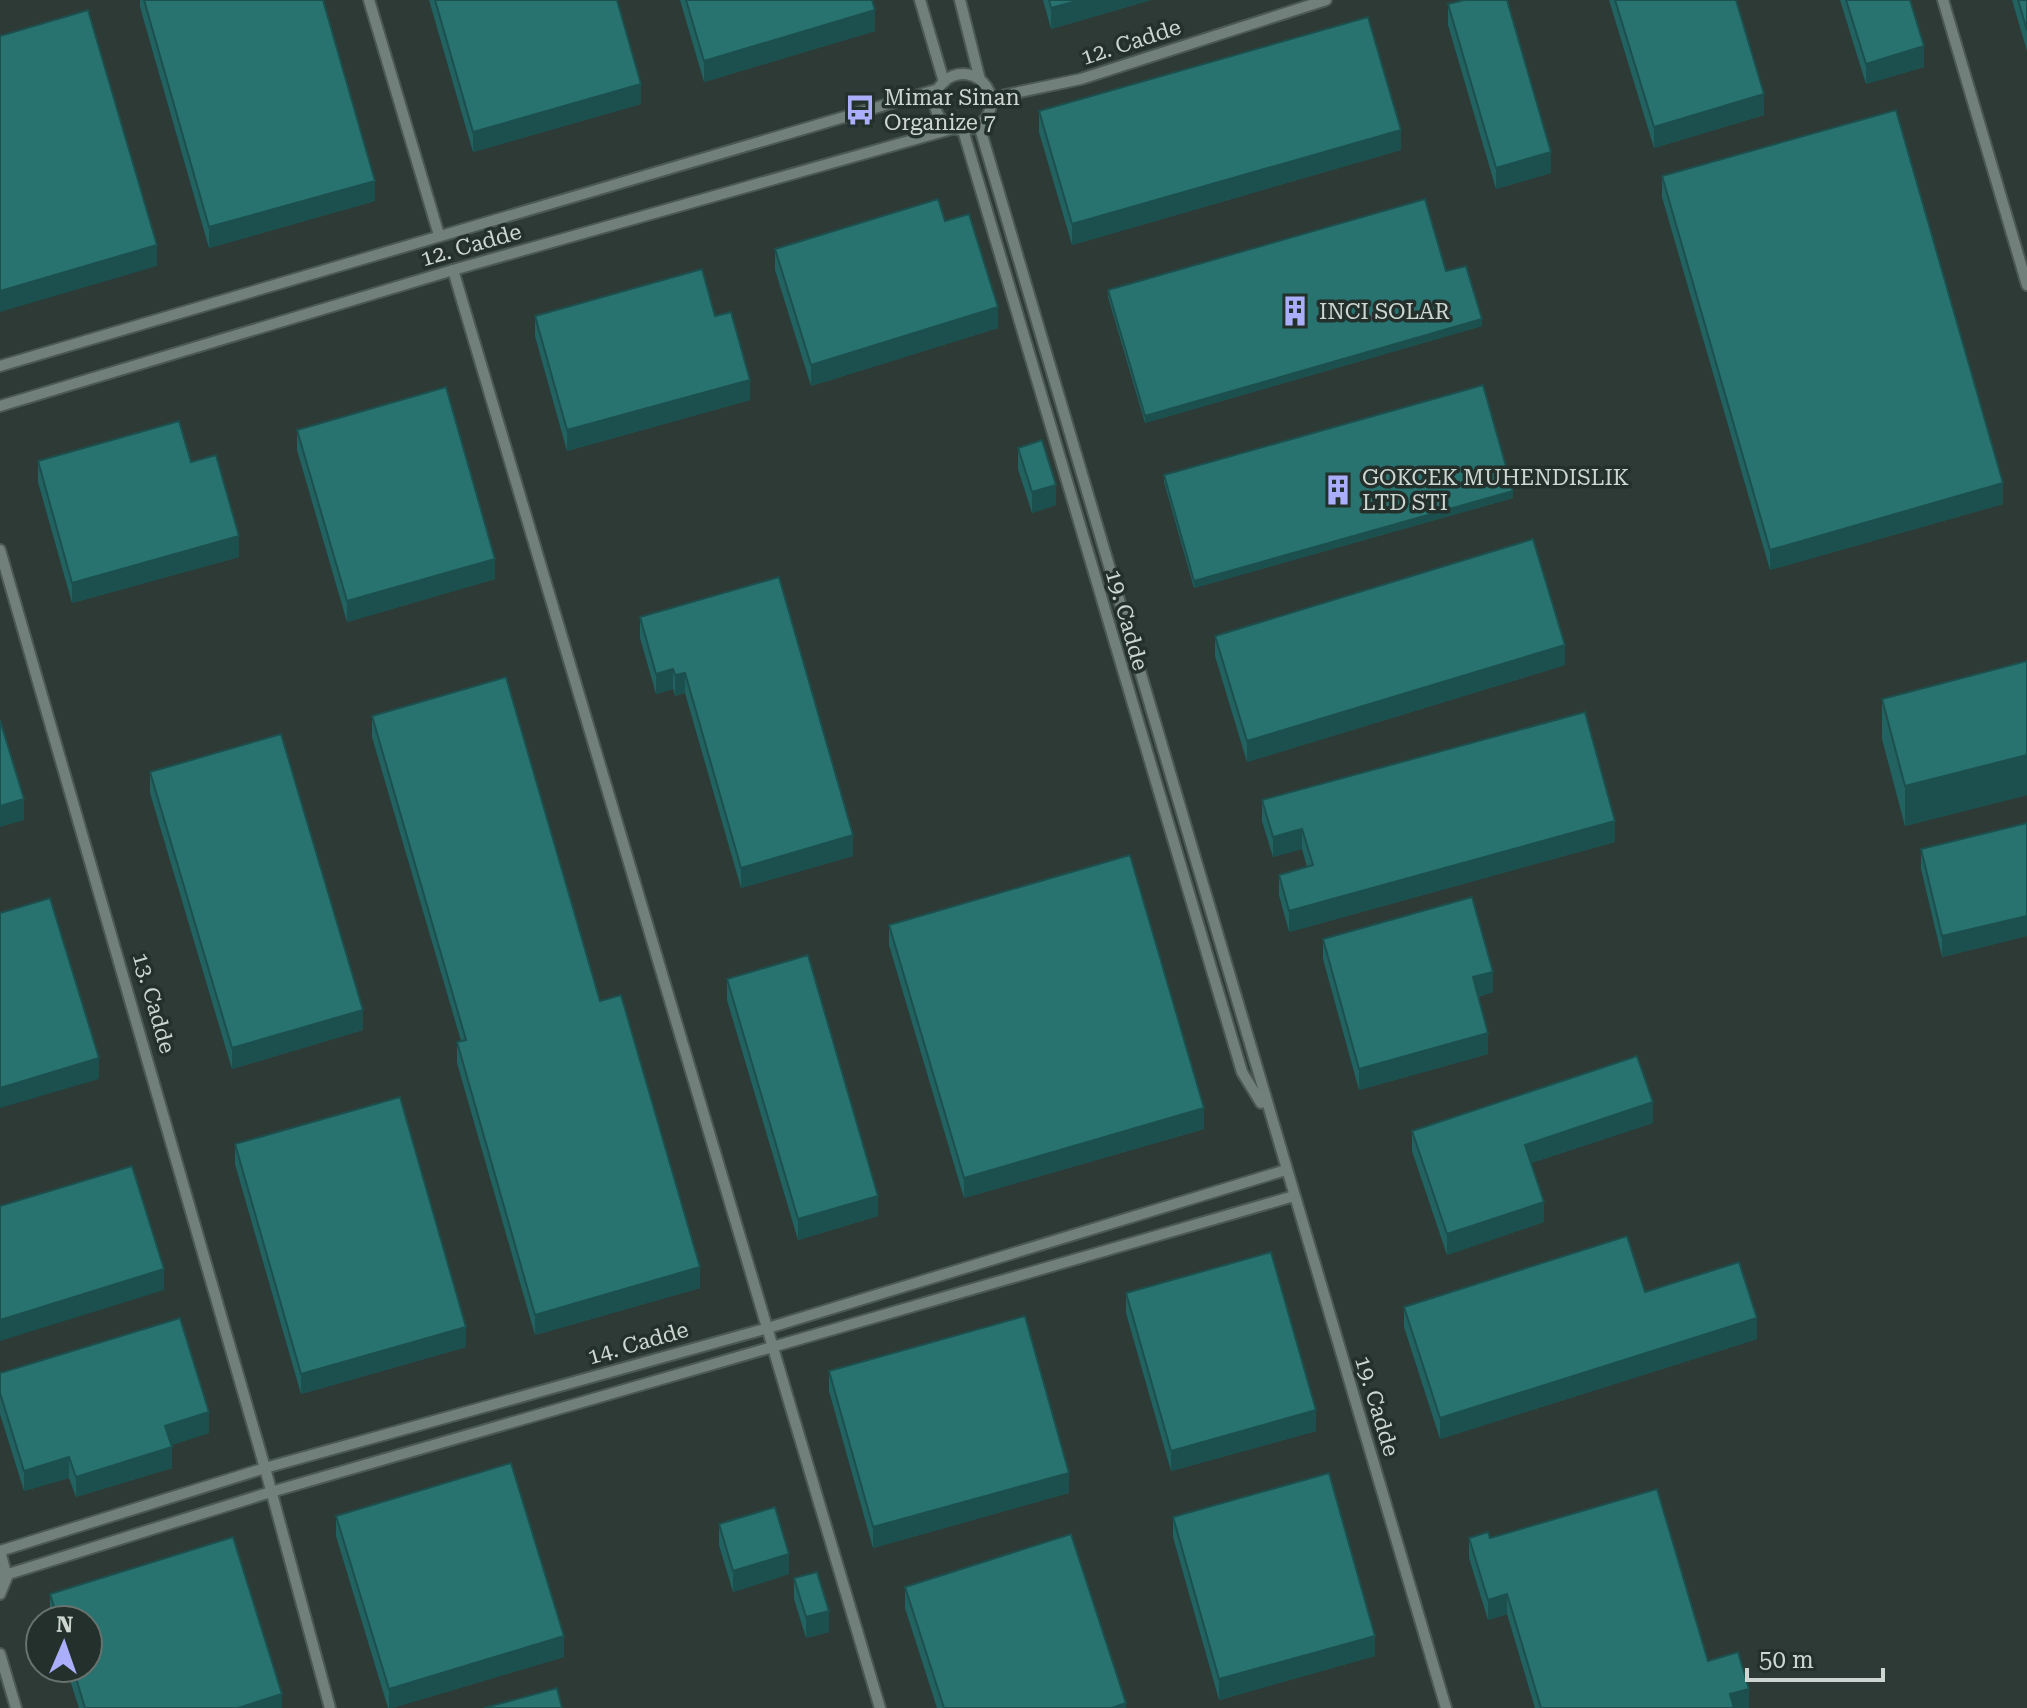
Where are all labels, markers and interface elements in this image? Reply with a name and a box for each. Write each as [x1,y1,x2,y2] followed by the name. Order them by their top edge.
[1078,14,1184,70] street label: 12. Cadde
[884,85,1020,135] place label: Mimar Sinan Organize 7
[843,93,877,127] bus stop icon: Mimar Sinan Organize 7
[418,219,524,271] street label: 12. Cadde
[1278,294,1312,328] building icon: INCI SOLAR
[1319,299,1450,324] place label: INCI SOLAR
[1362,465,1629,515] place label: GOKCEK MUHENDISLIK LTD STI
[1321,473,1355,507] building icon: GOKCEK MUHENDISLIK LTD STI
[1101,567,1153,673] street label: 19. Cadde
[128,950,180,1056] street label: 13. Cadde
[585,1317,691,1369] street label: 14. Cadde
[1350,1353,1404,1459] street label: 19. Cadde
[24,1604,104,1684] north arrow
[56,1612,74,1637] text: N
[1747,1632,1883,1682] scale bar
[1759,1646,1814,1674] text: 50 m

